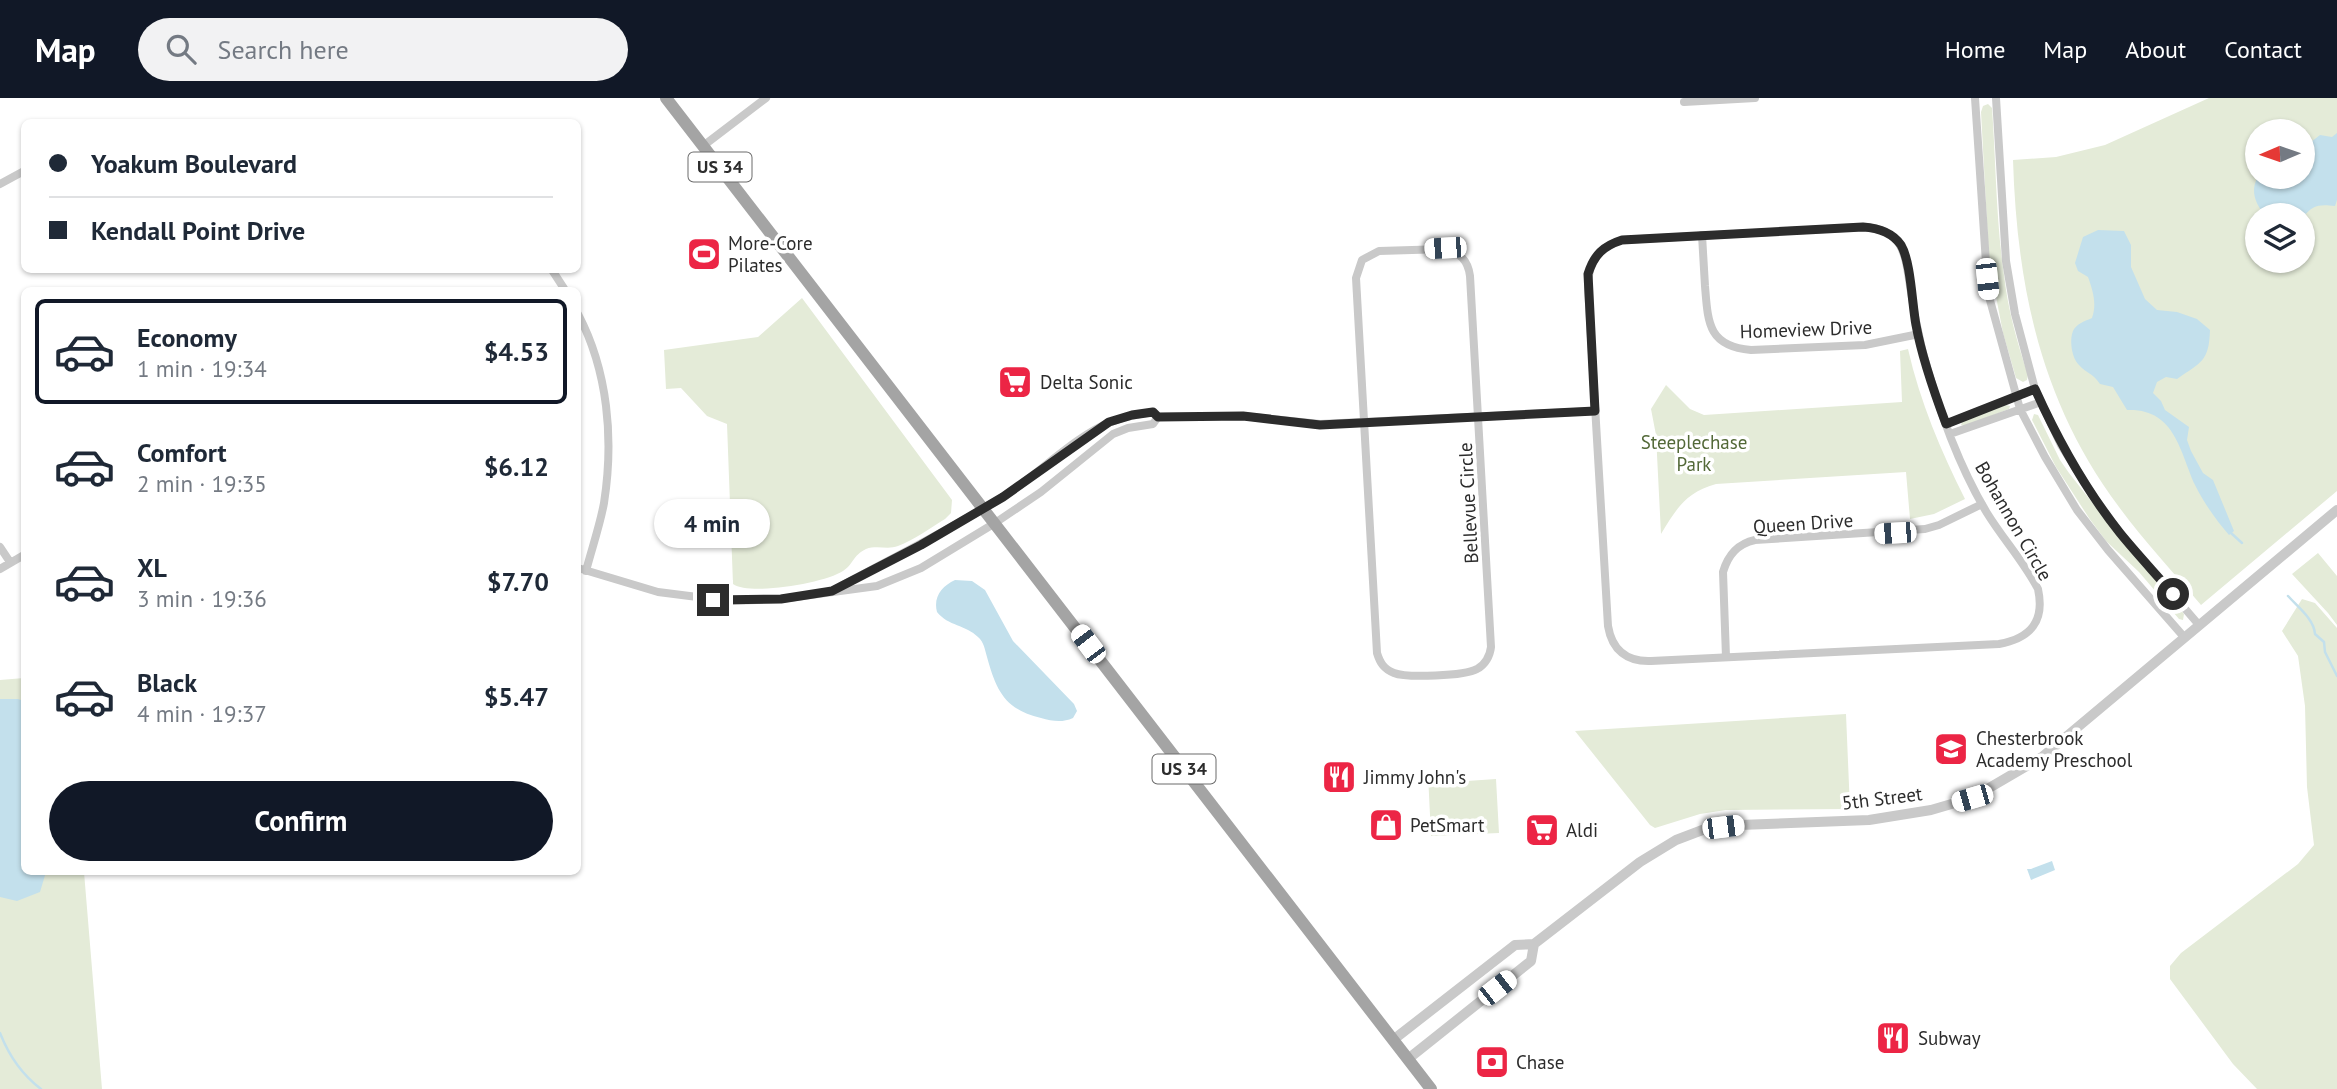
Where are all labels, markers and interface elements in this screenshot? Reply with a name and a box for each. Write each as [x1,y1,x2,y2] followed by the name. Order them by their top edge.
[138,18,628,81] search box
[35,28,96,71] text: Map
[162,30,200,68] icon: search
[218,33,349,66] text: Search here
[1945,34,2005,65] text: Home
[2043,34,2087,65] text: Map
[2125,34,2186,65] text: About
[2224,34,2302,65] text: Contact
[2245,119,2315,189] north arrow
[2245,119,2315,273] map controls
[91,147,297,180] text: Yoakum Boulevard
[688,153,752,182] road number: US 34
[2245,203,2315,273] button: layers
[91,214,305,247] text: Kendall Point Drive
[728,231,813,277] place label: More-Core Pilates
[685,235,723,273] sports icon: More-Core Pilates
[1424,236,1467,260] car
[1975,257,2000,301] car
[1739,315,1873,343] street label: Homeview Drive
[53,320,116,383] icon: car
[137,321,237,354] text: Economy
[484,335,549,368] text: $4.53
[137,354,267,383] text: 1 min · 19:34
[996,363,1034,401] supermarket icon: Delta Sonic
[1040,370,1133,394] place label: Delta Sonic
[1641,430,1747,476] park label: Steeplechase Park
[53,435,116,498] icon: car
[137,436,227,469] text: Comfort
[1453,442,1483,564] street label: Bellevue Circle
[484,450,549,483] text: $6.12
[1970,457,2058,585] street label: Bohannon Circle
[137,469,267,498] text: 2 min · 19:35
[655,498,771,547] callout: 4 min
[1752,508,1854,538] street label: Queen Drive
[684,509,740,538] text: 4 min
[1874,521,1917,545] car
[53,550,116,613] icon: car
[137,551,167,584] text: XL
[487,565,549,598] text: $7.70
[2157,578,2189,610] route start
[137,584,267,613] text: 3 min · 19:36
[697,584,729,616] route end
[1067,621,1110,667] car
[53,665,116,728] icon: car
[137,666,197,699] text: Black
[484,680,549,713] text: $5.47
[137,699,267,728] text: 4 min · 19:37
[1976,726,2133,772] place label: Chesterbrook Academy Preschool
[1932,730,1970,768] school or university icon: Chesterbrook Academy Preschool
[1152,754,1216,784] road number: US 34
[1320,758,1358,796] restaurant icon: Jimmy John's
[1363,765,1466,789] place label: Jimmy John's
[49,781,553,861] button: Confirm
[1840,781,1924,815] street label: 5th Street
[1949,782,1996,814] car
[1367,806,1405,844] shop icon: PetSmart
[1523,811,1561,849] supermarket icon: Aldi
[1410,813,1485,837] place label: PetSmart
[1701,814,1746,840] car
[1566,818,1598,842] place label: Aldi
[1474,967,1521,1009] car
[1874,1019,1912,1057] restaurant icon: Subway
[1918,1026,1981,1050] place label: Subway
[1473,1043,1511,1081] bank icon: Chase
[1516,1050,1564,1074] place label: Chase

